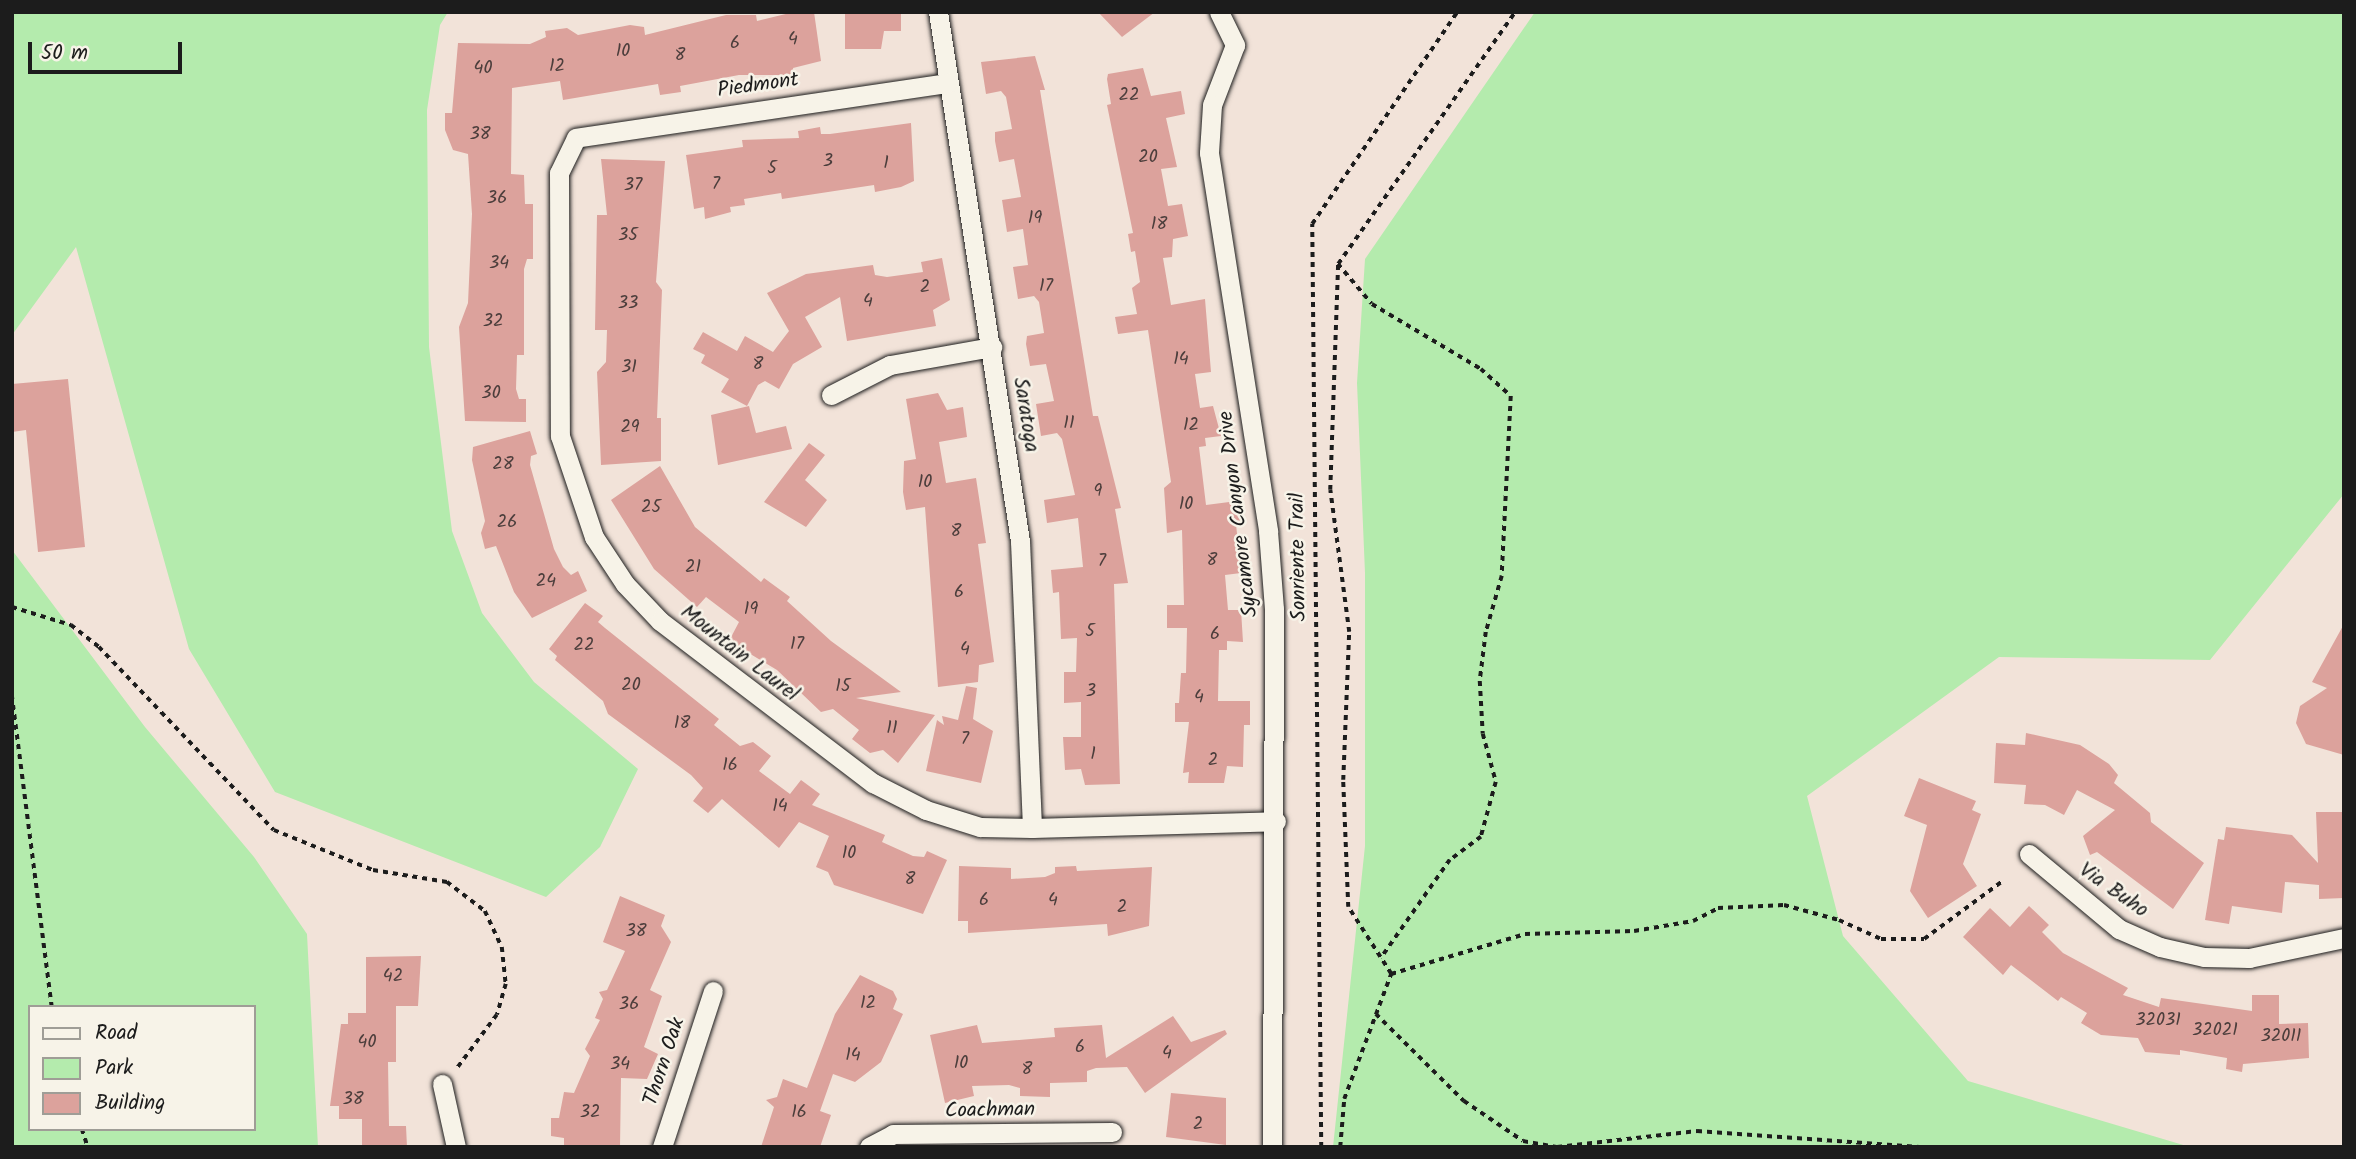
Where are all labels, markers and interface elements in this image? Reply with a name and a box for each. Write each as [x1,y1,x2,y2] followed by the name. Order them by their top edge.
[32,28,186,72] scale bar
[788,29,798,51] house number: 4
[730,33,740,55] house number: 6
[41,37,88,70] text: 50 m
[616,41,630,63] house number: 10
[675,45,685,67] house number: 8
[549,56,565,78] house number: 12
[474,58,492,80] house number: 40
[716,68,800,104] street label: Piedmont
[1119,85,1139,107] house number: 22
[469,124,491,146] house number: 38
[1138,147,1158,169] house number: 20
[823,151,833,173] house number: 3
[883,153,889,175] house number: 1
[767,158,777,180] house number: 5
[712,174,720,196] house number: 7
[624,175,642,197] house number: 37
[487,188,507,210] house number: 36
[1028,208,1042,230] house number: 19
[1151,214,1167,236] house number: 18
[618,225,638,247] house number: 35
[489,253,509,275] house number: 34
[1039,276,1053,298] house number: 17
[920,277,930,299] house number: 2
[863,291,873,313] house number: 4
[618,293,638,315] house number: 33
[483,311,503,333] house number: 32
[1173,349,1189,371] house number: 14
[753,354,763,376] house number: 8
[621,357,637,379] house number: 31
[1007,376,1043,454] street label: Saratoga
[481,383,501,405] house number: 30
[1214,409,1264,619] street label: Sycamore Canyon Drive
[1063,413,1075,435] house number: 11
[1183,415,1199,437] house number: 12
[620,417,640,439] house number: 29
[492,454,514,476] house number: 28
[918,472,932,494] house number: 10
[1094,481,1102,503] house number: 9
[1285,492,1313,622] street label: Sonriente Trail
[1179,494,1193,516] house number: 10
[641,497,661,519] house number: 25
[497,512,517,534] house number: 26
[951,521,961,543] house number: 8
[1207,550,1217,572] house number: 8
[1098,551,1106,573] house number: 7
[685,557,701,579] house number: 21
[536,571,556,593] house number: 24
[954,582,964,604] house number: 6
[744,599,758,621] house number: 19
[675,600,803,708] street label: Mountain Laurel
[1085,621,1095,643] house number: 5
[1210,624,1220,646] house number: 6
[790,634,804,656] house number: 17
[574,635,594,657] house number: 22
[960,639,970,661] house number: 4
[621,675,641,697] house number: 20
[835,676,851,698] house number: 15
[1086,681,1096,703] house number: 3
[1194,687,1204,709] house number: 4
[674,713,690,735] house number: 18
[886,718,898,740] house number: 11
[961,729,969,751] house number: 7
[1090,744,1096,766] house number: 1
[1208,750,1218,772] house number: 2
[722,755,738,777] house number: 16
[772,796,788,818] house number: 14
[842,843,856,865] house number: 10
[2074,858,2152,924] street label: Via Buho
[905,869,915,891] house number: 8
[979,890,989,912] house number: 6
[1048,890,1058,912] house number: 4
[1117,897,1127,919] house number: 2
[625,921,647,943] house number: 38
[383,966,403,988] house number: 42
[860,993,876,1015] house number: 12
[619,994,639,1016] house number: 36
[28,1005,256,1131] legend
[2135,1010,2181,1032] house number: 32031
[639,1015,691,1109] street label: Thorn Oak
[95,1017,137,1050] text: Road
[2192,1020,2238,1042] house number: 32021
[2260,1026,2302,1048] house number: 32011
[358,1032,376,1054] house number: 40
[1075,1037,1085,1059] house number: 6
[1162,1043,1172,1065] house number: 4
[845,1045,861,1067] house number: 14
[95,1052,133,1085] text: Park
[954,1053,968,1075] house number: 10
[610,1054,630,1076] house number: 34
[1022,1059,1032,1081] house number: 8
[95,1087,165,1120] text: Building
[342,1089,364,1111] house number: 38
[945,1098,1035,1124] street label: Coachman
[580,1102,600,1124] house number: 32
[791,1102,807,1124] house number: 16
[1193,1114,1203,1136] house number: 2

